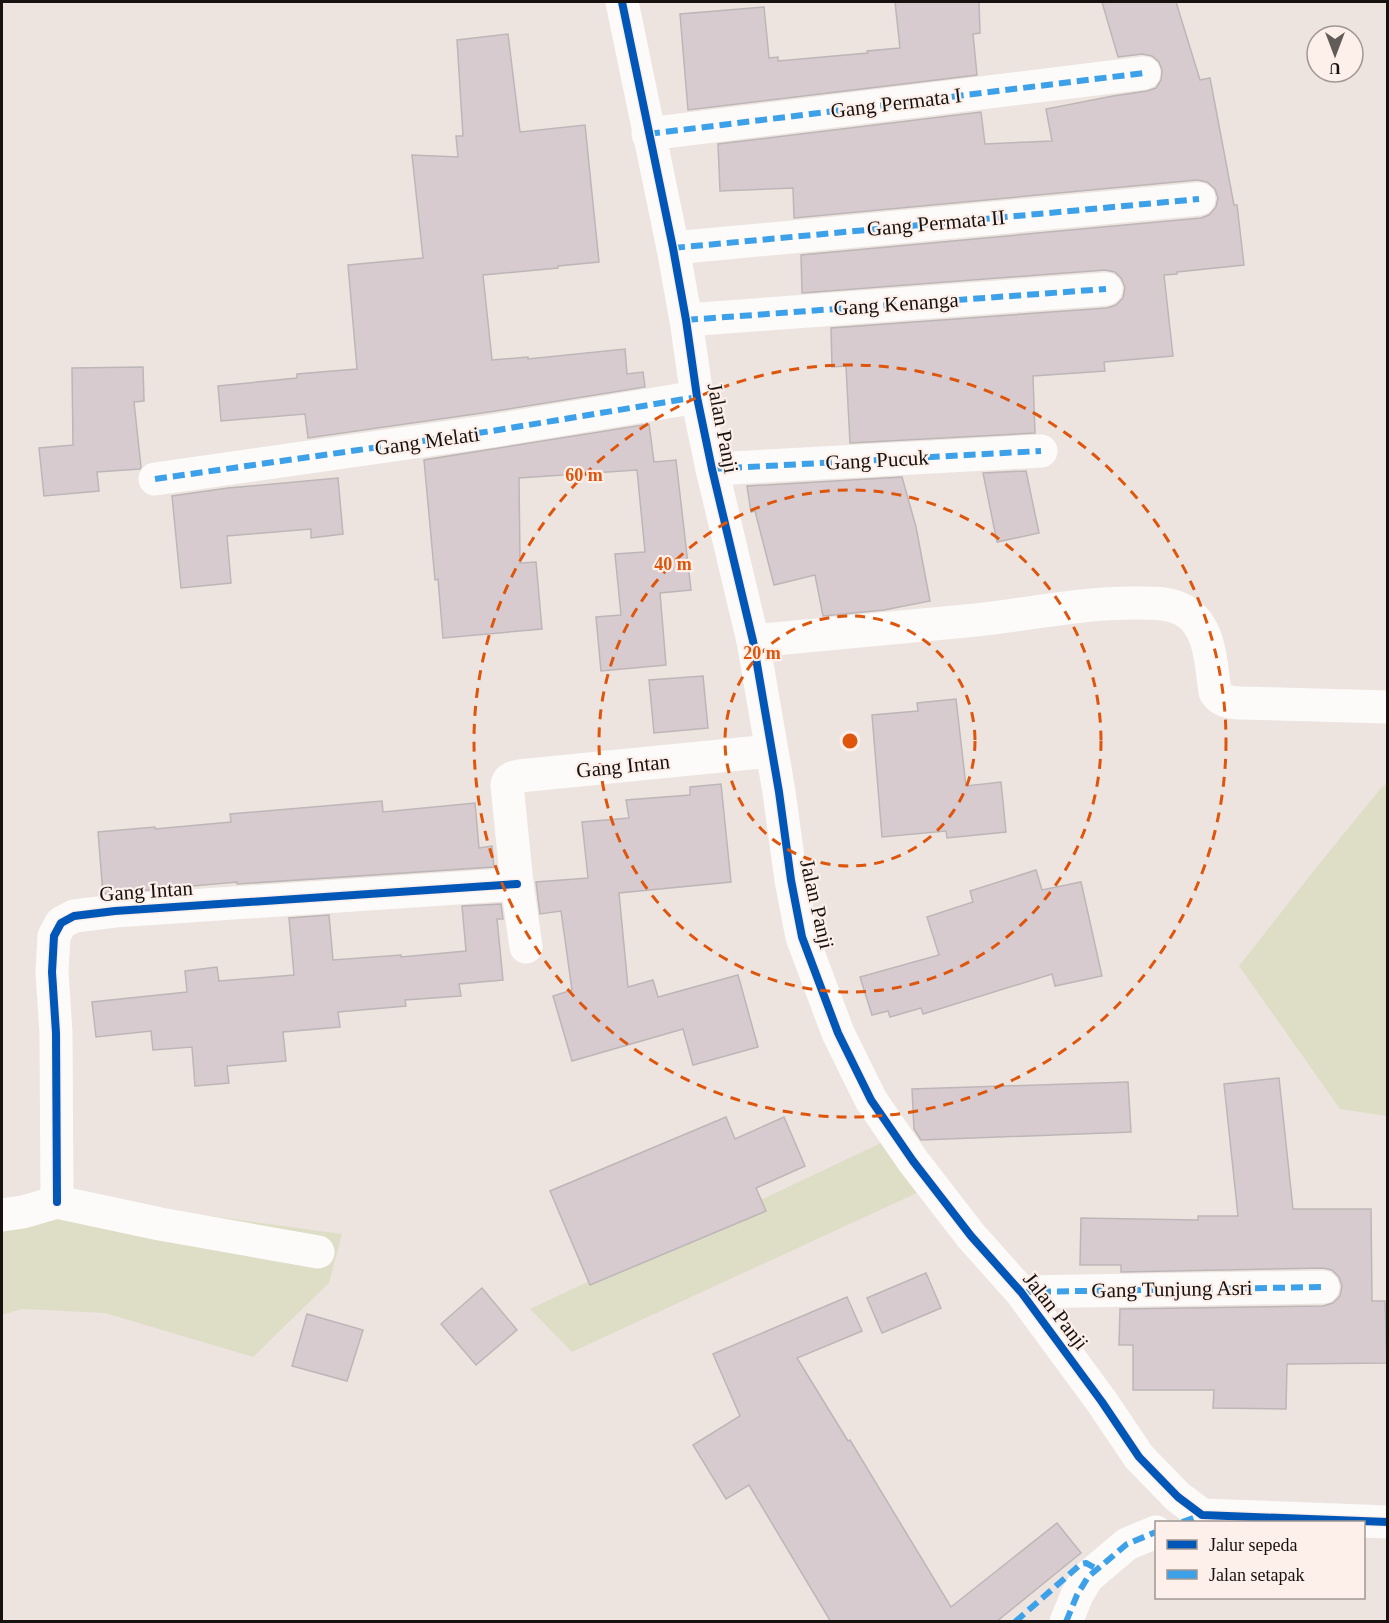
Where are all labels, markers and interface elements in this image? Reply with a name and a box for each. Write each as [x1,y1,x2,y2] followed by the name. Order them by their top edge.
[1305,24,1365,84] north arrow
[1329,60,1341,77] text: U
[829,83,963,123] street label: Gang Permata I
[866,205,1006,241] street label: Gang Permata II
[833,288,960,320] street label: Gang Kenanga
[702,381,744,475] street label: Jalan Panji
[373,422,481,460] street label: Gang Melati
[825,445,930,475] street label: Gang Pucuk
[565,465,603,485] text: 60 m
[654,554,692,574] text: 40 m
[743,643,781,663] text: 20 m
[840,731,860,751] centre of rings
[575,749,671,783] street label: Gang Intan
[795,857,839,951] street label: Jalan Panji
[98,876,194,906] street label: Gang Intan
[1018,1268,1094,1355] street label: Jalan Panji
[1091,1276,1253,1302] street label: Gang Tunjung Asri
[1155,1521,1365,1599] legend
[1209,1535,1297,1555] text: Jalur sepeda
[1209,1565,1304,1585] text: Jalan setapak

